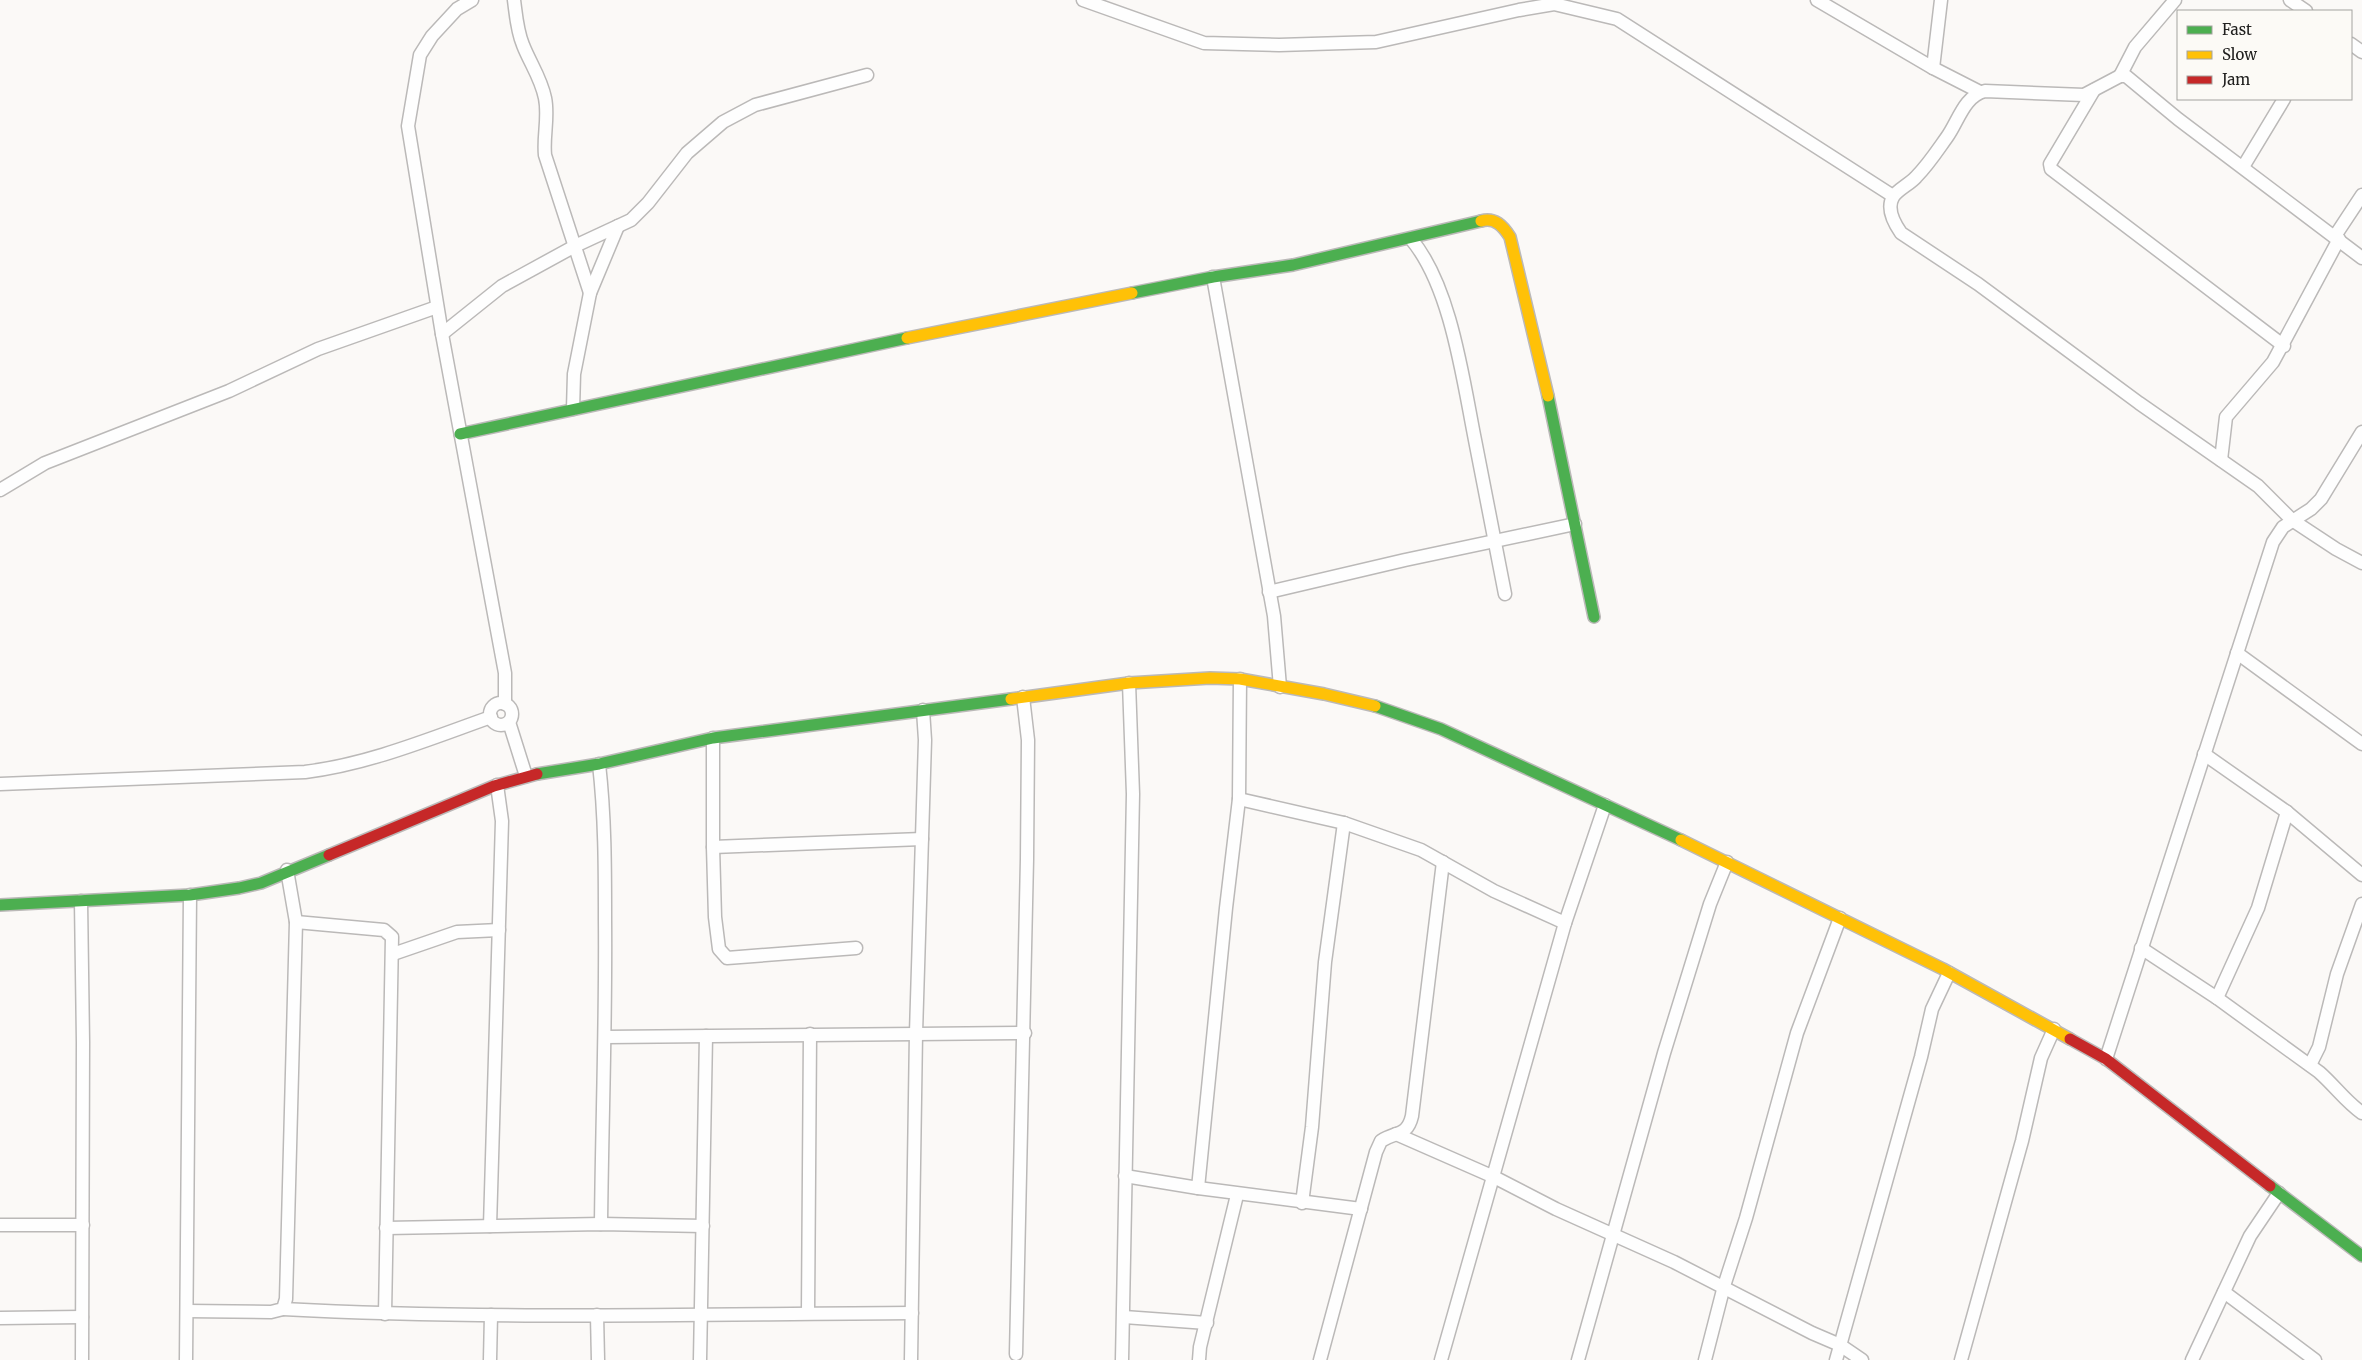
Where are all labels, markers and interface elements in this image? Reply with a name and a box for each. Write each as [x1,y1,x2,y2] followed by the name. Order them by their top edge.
[2177,10,2352,100] legend
[2222,20,2252,39] text: Fast
[2222,45,2257,64] text: Slow
[2221,70,2250,89] text: Jam

